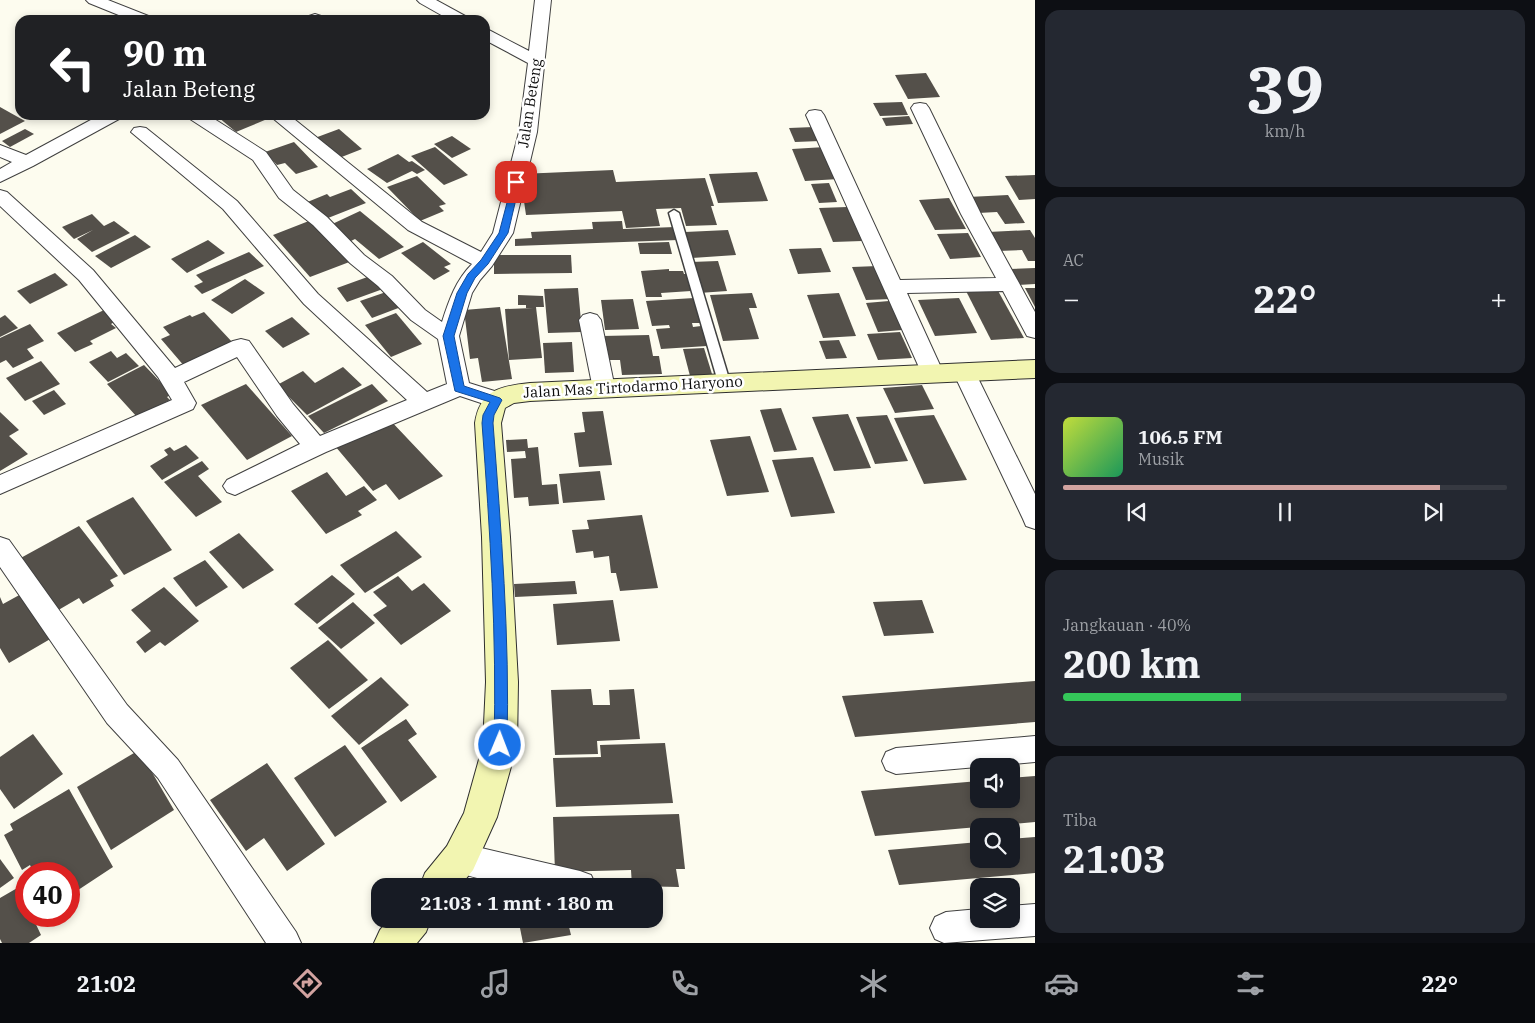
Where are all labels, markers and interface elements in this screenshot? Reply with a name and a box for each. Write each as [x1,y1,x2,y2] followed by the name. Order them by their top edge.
[123,30,207,76] text: 90 m
[40,35,105,100] icon: left
[1246,46,1324,131] text: 39
[513,57,546,149] street label: Jalan Beteng
[123,74,255,103] text: Jalan Beteng
[1265,121,1305,141] text: km/h
[495,161,537,203] pin
[502,168,530,196] icon: arrive
[1063,250,1084,270] text: AC
[1253,274,1317,323] text: 22°
[1063,280,1080,317] text: −
[1490,280,1507,317] text: +
[523,371,743,402] street label: Jalan Mas Tirtodarmo Haryono
[1138,425,1223,449] text: 106.5 FM
[1138,449,1184,469] text: Musik
[1123,498,1151,526] icon: previous
[1271,498,1299,526] icon: pause
[1419,498,1447,526] icon: next
[1063,615,1191,635] text: Jangkauan · 40%
[1063,639,1201,688] text: 200 km
[473,718,525,770] position arrow
[970,758,1020,928] map controls
[970,758,1020,808] button: sound
[1063,810,1097,830] text: Tiba
[970,818,1020,868] button: search
[1063,834,1166,883] text: 21:03
[15,862,80,927] speed limit sign: 40
[970,878,1020,928] button: layers
[420,891,614,915] text: 21:03 · 1 mnt · 180 m
[290,966,325,1001] icon: directions
[478,966,513,1001] icon: music
[667,966,702,1001] icon: phone
[856,966,891,1001] icon: climate
[1044,966,1079,1001] icon: car
[1233,966,1268,1001] icon: filters
[77,969,136,998] text: 21:02
[1421,969,1458,998] text: 22°

